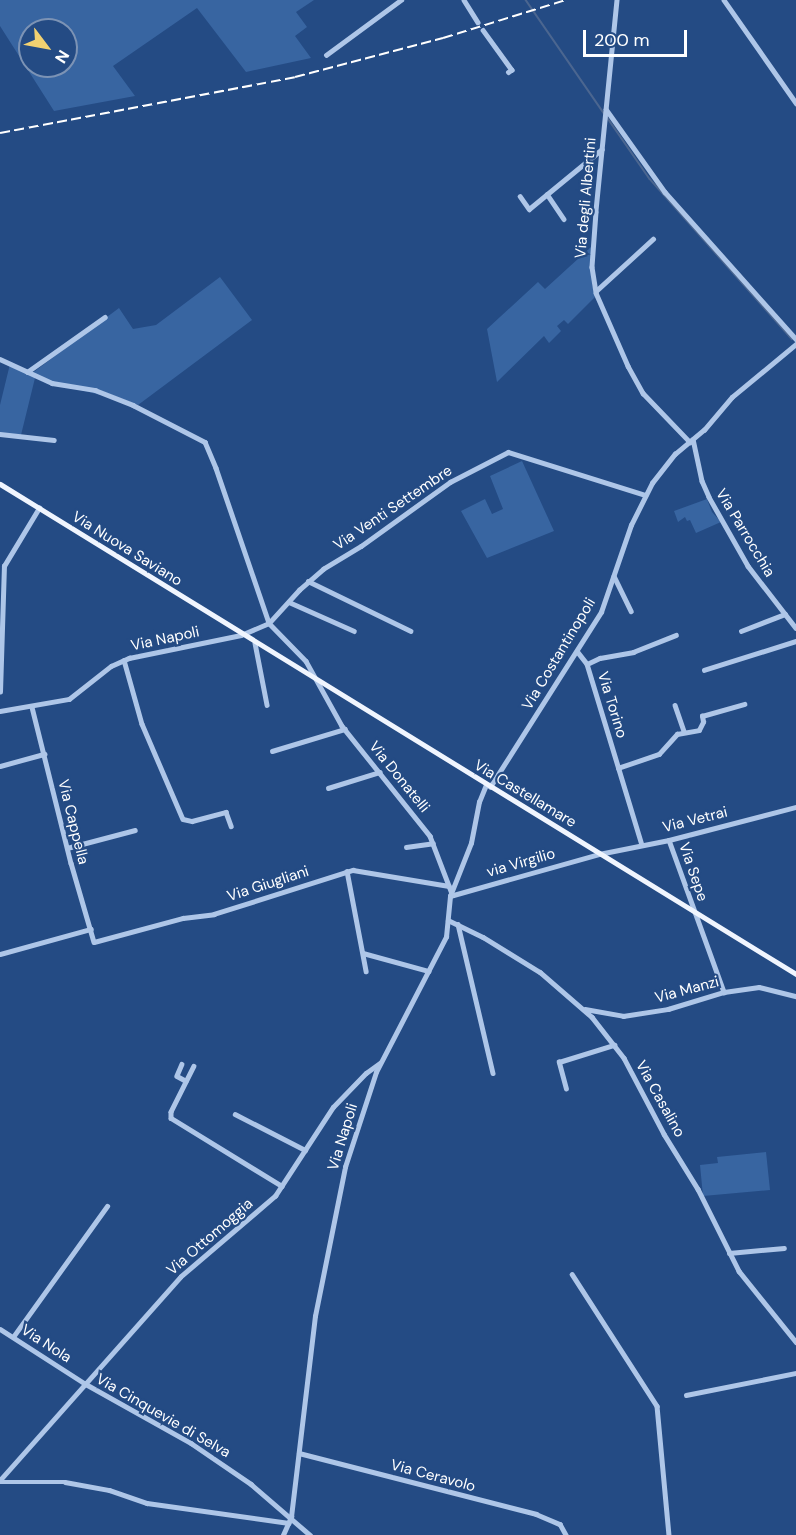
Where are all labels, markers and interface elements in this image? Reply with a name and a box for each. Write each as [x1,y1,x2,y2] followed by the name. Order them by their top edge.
[18,18,78,78] north arrow
[586,18,690,56] scale bar
[594,28,650,52] text: 200 m
[50,46,74,67] text: N
[572,137,600,259] street label: Via degli Albertini
[330,462,456,554] street label: Via Venti Settembre
[712,486,778,580] street label: Via Parrocchia
[69,508,185,590] street label: Via Nuova Saviano
[518,595,600,713] street label: Via Costantinopoli
[129,623,201,655] street label: Via Napoli
[593,670,631,740] street label: Via Torino
[365,738,433,816] street label: Via Donatelli
[471,756,579,832] street label: Via Castellamare
[54,778,92,866] street label: Via Cappella
[661,803,729,837] street label: Via Vetrai
[675,840,711,904] street label: Via Sepe
[485,845,557,881] street label: via Virgilio
[225,862,311,906] street label: Via Giugliani
[653,973,721,1007] street label: Via Manzi
[632,1058,688,1140] street label: Via Casalino
[324,1101,362,1173] street label: Via Napoli
[163,1195,257,1279] street label: Via Ottomoggia
[17,1321,75,1367] street label: Via Nola
[93,1370,233,1462] street label: Via Cinquevie di Selva
[389,1456,477,1496] street label: Via Ceravolo

